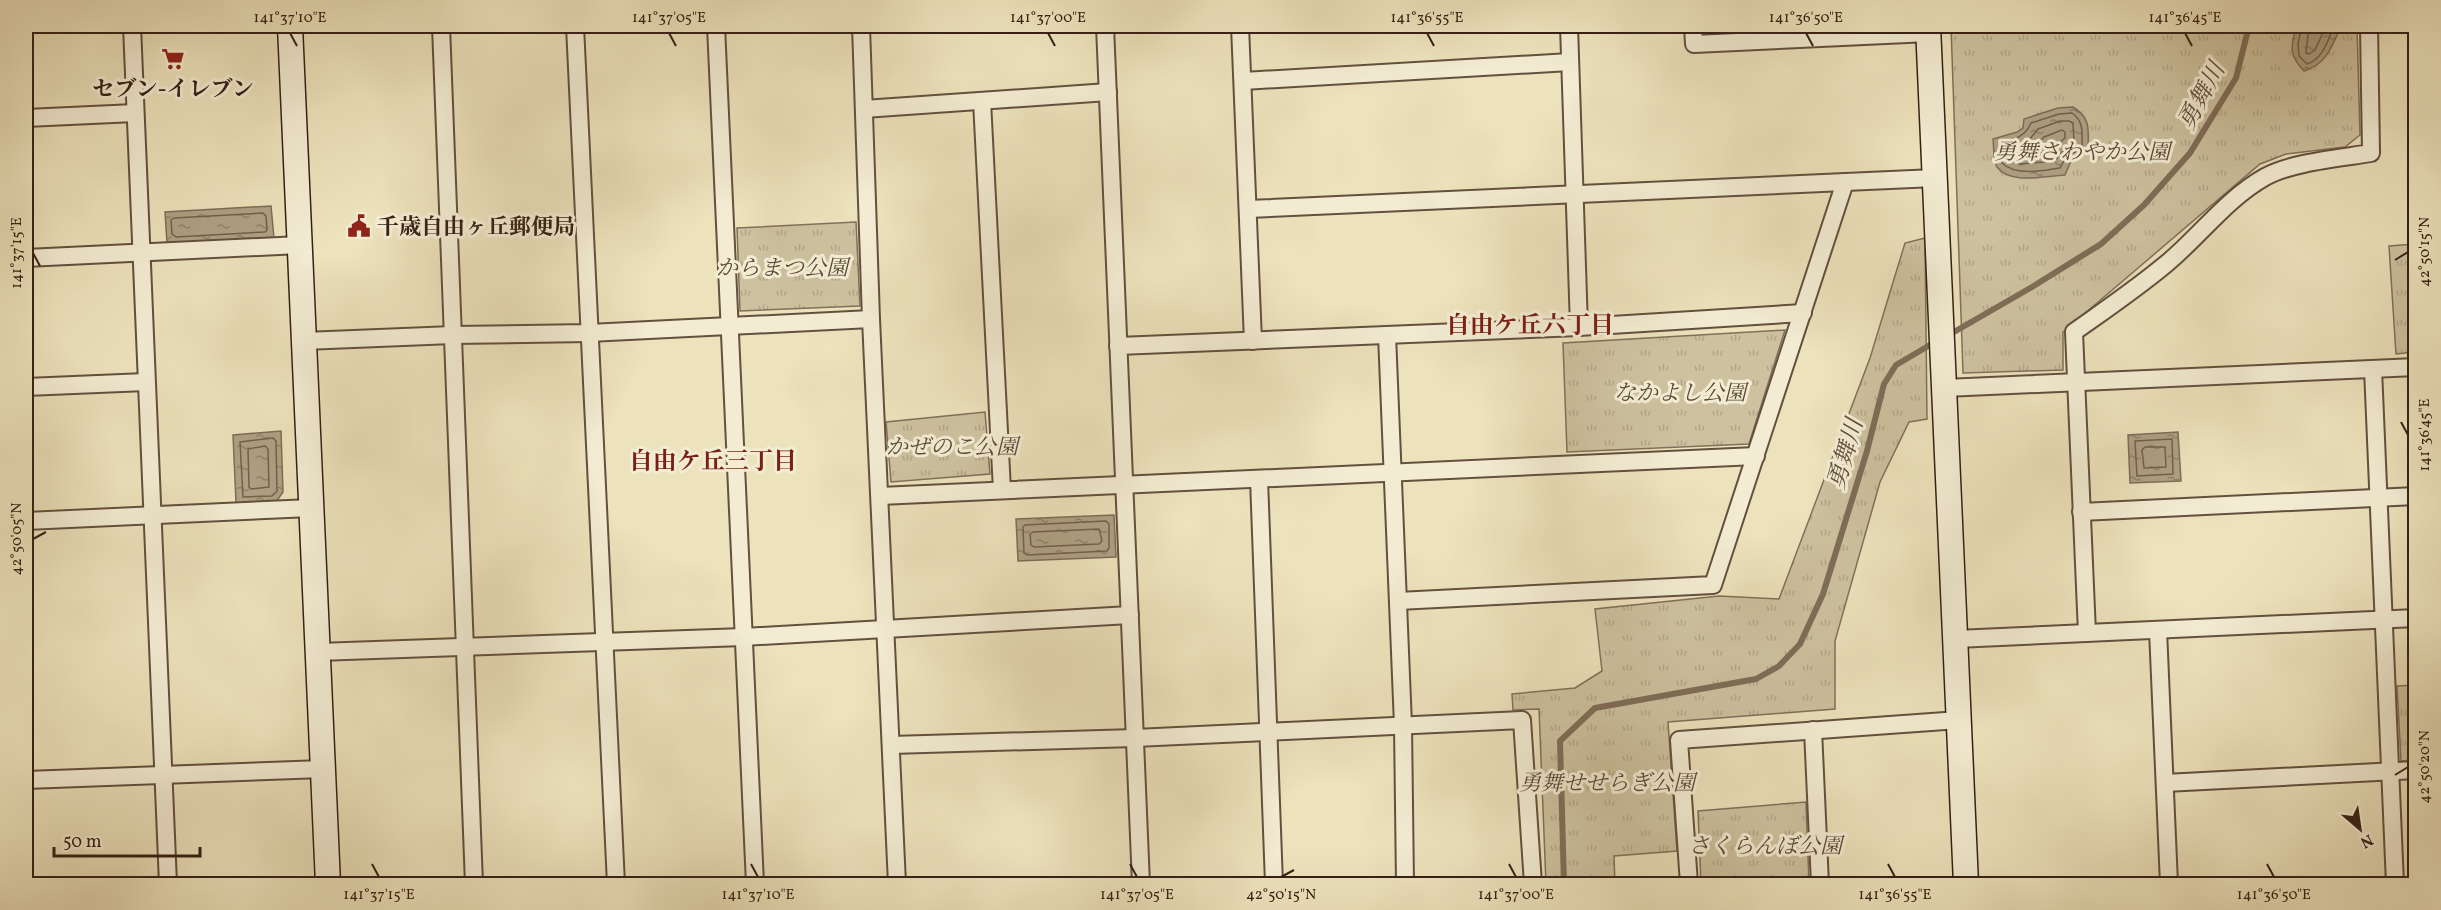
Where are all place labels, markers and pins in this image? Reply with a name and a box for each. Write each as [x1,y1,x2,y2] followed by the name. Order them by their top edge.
[160,46,186,72] supermarket icon: セブン-イレブン
[92,75,254,106] place label: セブン-イレブン
[346,213,372,239] public building icon: 千歳自由ヶ丘郵便局
[377,213,575,244] place label: 千歳自由ヶ丘郵便局

